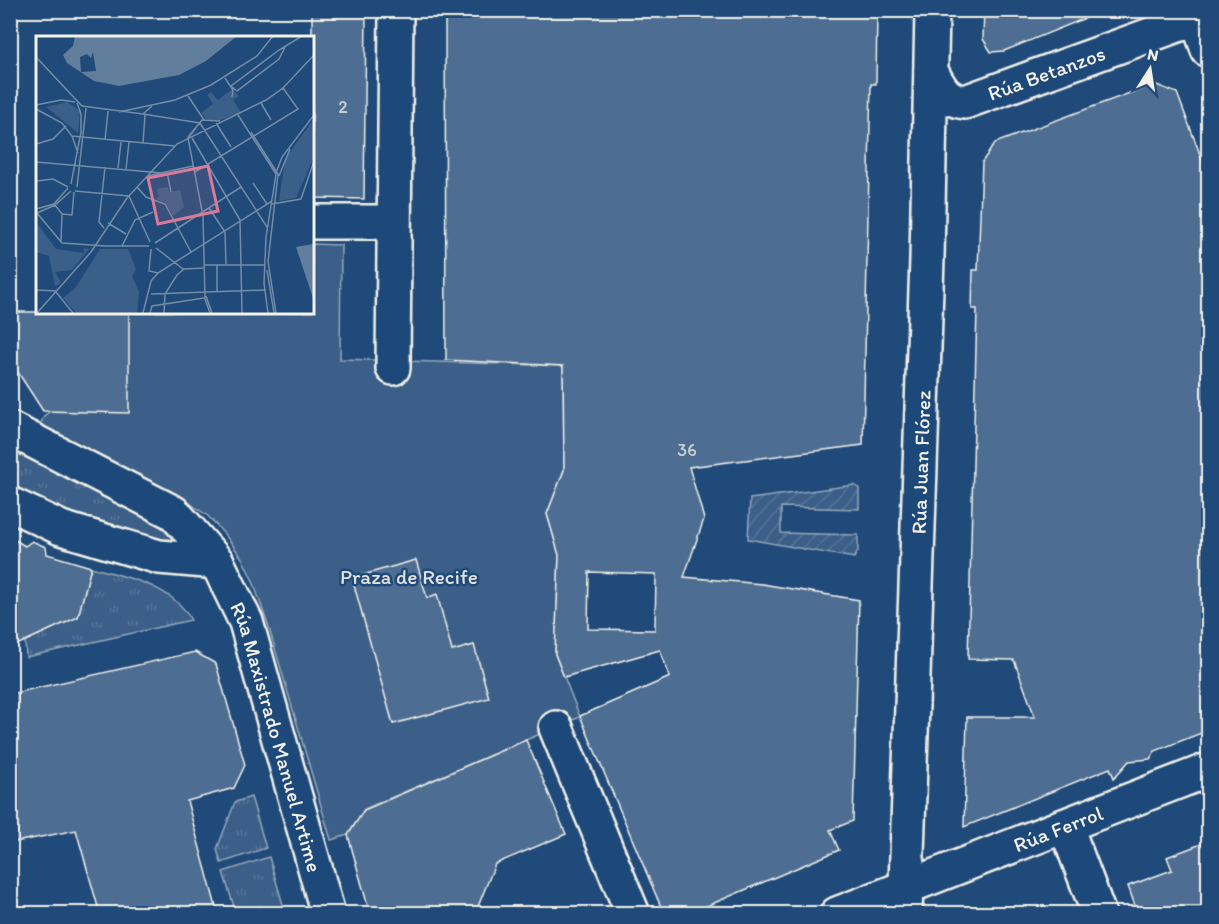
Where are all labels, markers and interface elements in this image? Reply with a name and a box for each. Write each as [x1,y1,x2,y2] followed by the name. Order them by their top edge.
[36,36,314,314] inset map
[1120,39,1180,99] north arrow
[984,40,1108,105] street label: Rúa Betanzos
[1146,44,1160,65] text: N
[338,96,348,118] house number: 2
[905,390,935,535] street label: Rúa Juan Flórez
[677,439,697,461] house number: 36
[340,564,478,589] park label: Praza de Recife
[226,597,328,875] street label: Rúa Maxistrado Manuel Artime
[1010,800,1106,857] street label: Rúa Ferrol

